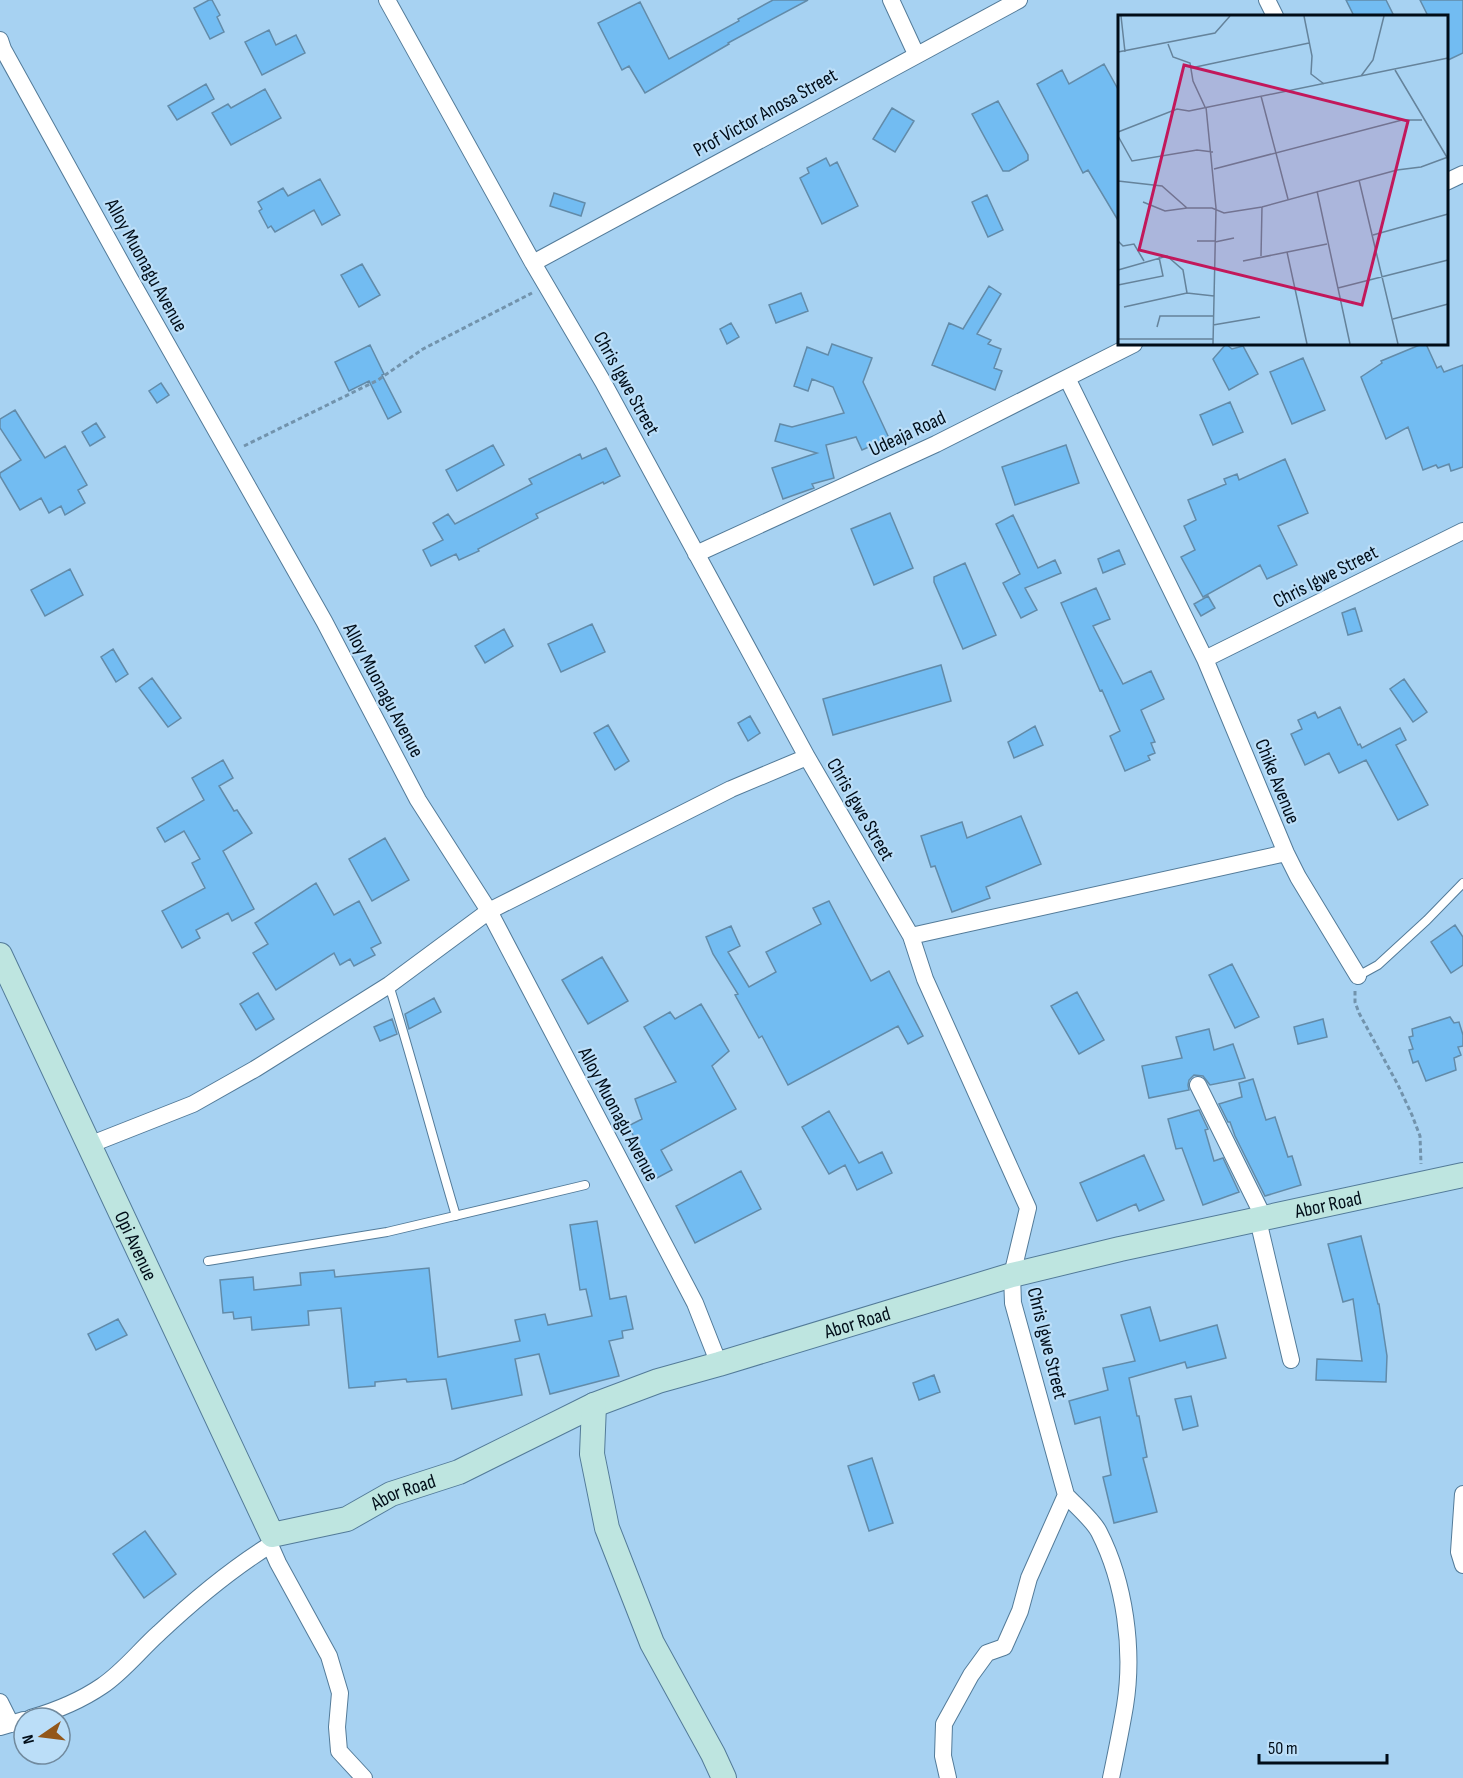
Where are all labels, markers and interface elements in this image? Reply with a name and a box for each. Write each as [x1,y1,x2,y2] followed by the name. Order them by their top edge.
[1118,15,1448,345] inset map
[689,63,842,162] street label: Prof Victor Anosa Street
[99,194,193,336] street label: Alloy Muonagu Avenue
[588,328,664,439] street label: Chris Igwe Street
[865,406,950,462] street label: Udeaja Road
[1269,540,1382,614] street label: Chris Igwe Street
[337,618,429,762] street label: Alloy Muonagu Avenue
[1249,735,1305,827] street label: Chike Avenue
[821,754,899,865] street label: Chris Igwe Street
[572,1042,664,1186] street label: Alloy Muonagu Avenue
[1292,1186,1364,1224] street label: Abor Road
[109,1207,162,1285] street label: Opi Avenue
[1022,1285,1073,1402] street label: Chris Igwe Street
[820,1302,893,1345] street label: Abor Road
[366,1469,439,1517] street label: Abor Road
[12,1706,72,1766] north arrow
[1259,1727,1386,1765] scale bar
[19,1733,39,1746] text: N
[1268,1738,1298,1759] text: 50 m

